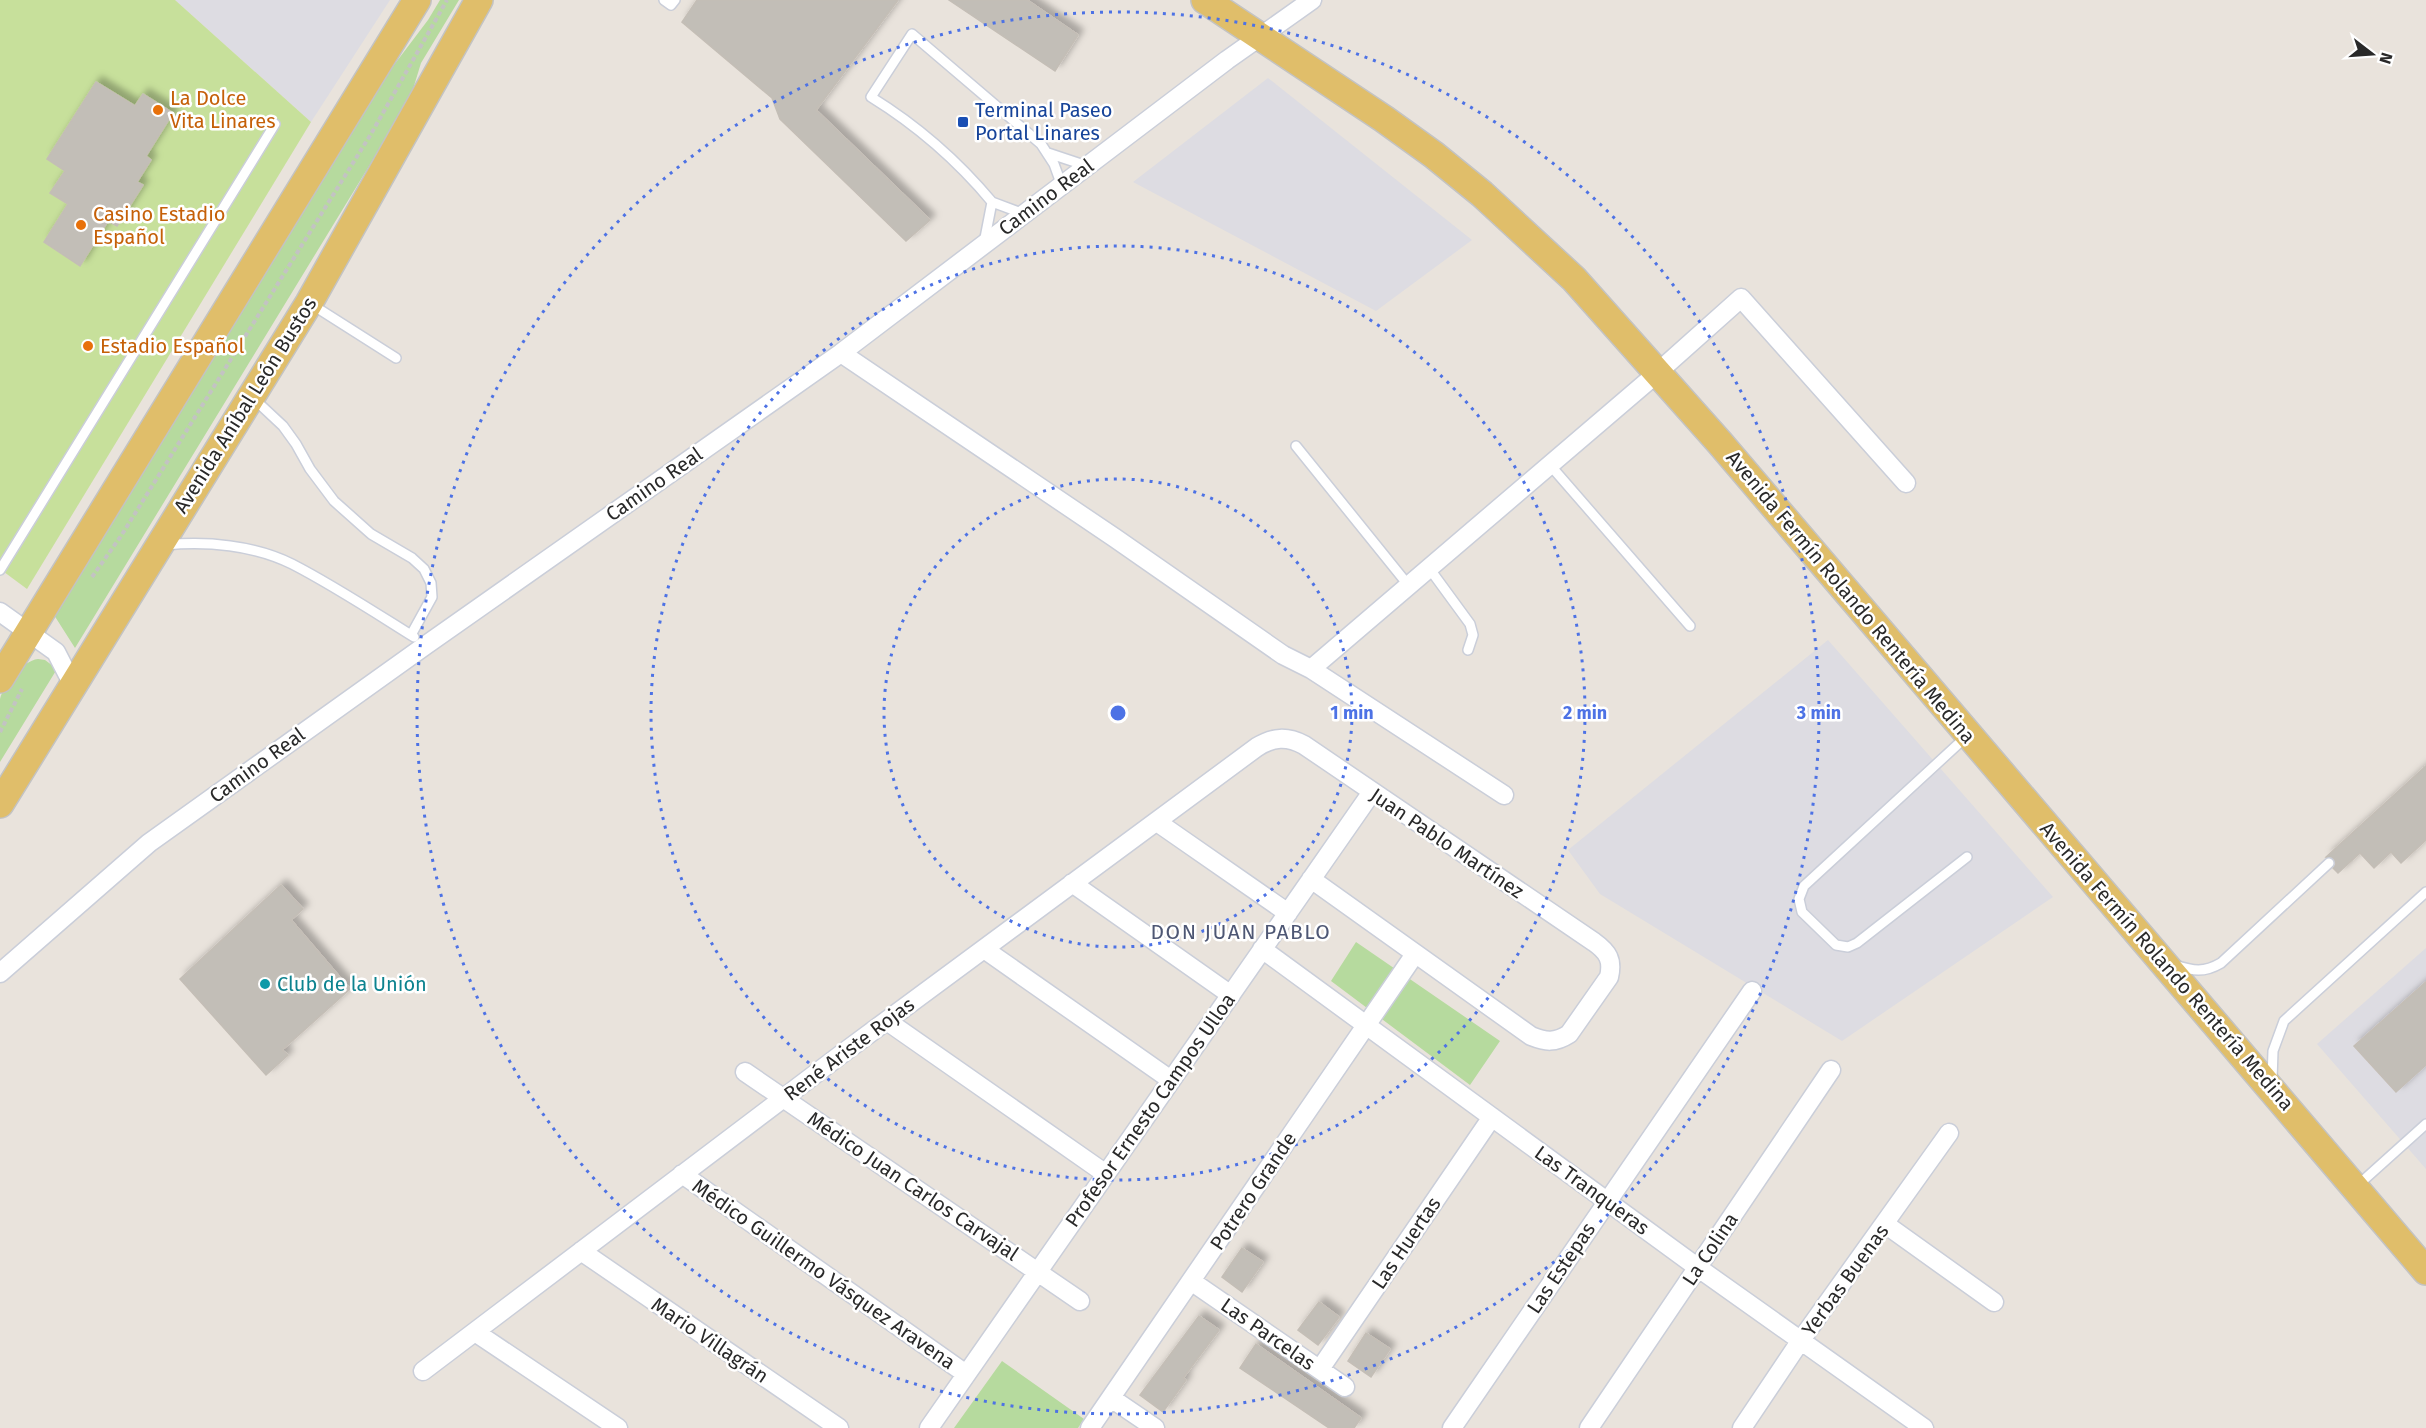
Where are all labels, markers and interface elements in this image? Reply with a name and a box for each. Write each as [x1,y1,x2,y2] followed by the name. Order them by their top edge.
[2342,24,2402,84] north arrow
[2375,50,2397,66] text: N
[170,86,276,133] place label: La Dolce Vita Linares
[975,98,1112,145] place label: Terminal Paseo Portal Linares
[151,103,165,117] marker: La Dolce Vita Linares
[956,115,970,129] marker: Terminal Paseo Portal Linares
[994,154,1098,240] street label: Camino Real
[93,202,226,249] place label: Casino Estadio Español
[74,218,88,232] marker: Casino Estadio Español
[168,292,322,518] street label: Avenida Aníbal León Bustos
[100,334,244,358] place label: Estadio Español
[81,339,95,353] marker: Estadio Español
[601,442,707,526] street label: Camino Real
[1721,446,1981,748] street label: Avenida Fermín Rolando Rentería Medina
[1330,702,1374,724] text: 1 min
[1563,702,1607,724] text: 2 min
[1796,702,1841,724] text: 3 min
[1108,703,1128,723] centre of rings
[204,722,310,808] street label: Camino Real
[1366,783,1528,903] street label: Juan Pablo Martínez
[2035,817,2299,1115] street label: Avenida Fermín Rolando Rentería Medina
[1151,919,1331,945] district label: DON JUAN PABLO
[277,972,427,996] place label: Club de la Unión
[258,977,272,991] marker: Club de la Unión
[1060,988,1240,1232] street label: Profesor Ernesto Campos Ulloa
[779,992,919,1106] street label: René Ariste Rojas
[803,1106,1023,1266] street label: Médico Juan Carlos Carvajal
[1205,1127,1301,1255] street label: Potrero Grande
[1530,1140,1654,1240] street label: Las Tranqueras
[688,1174,960,1374] street label: Médico Guillermo Vásquez Aravena
[1366,1192,1446,1294] street label: Las Huertas
[1677,1208,1743,1290] street label: La Colina
[1522,1218,1600,1318] street label: Las Estepas
[1797,1220,1893,1340] street label: Yerbas Buenas
[647,1292,773,1388] street label: Mario Villagrán
[1216,1293,1320,1375] street label: Las Parcelas

